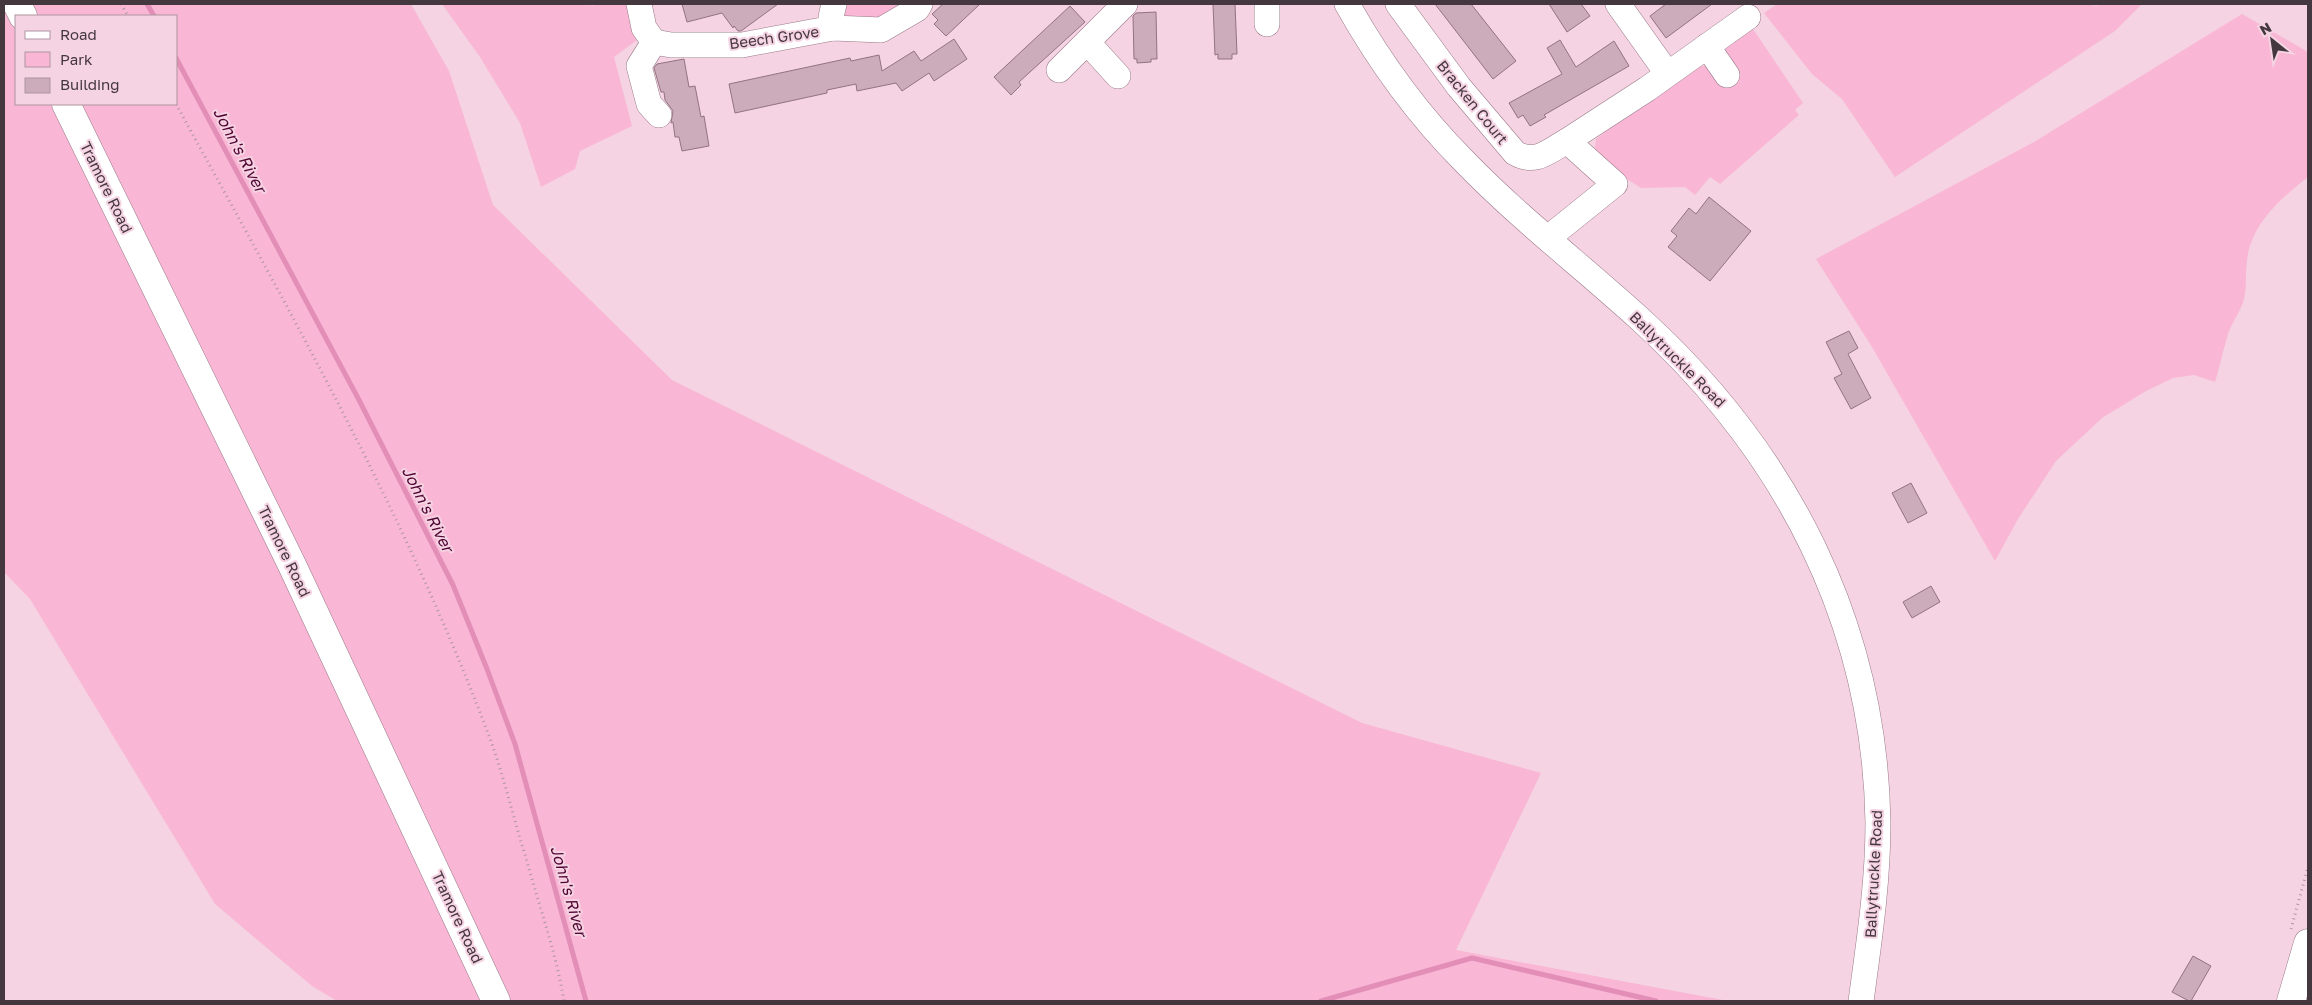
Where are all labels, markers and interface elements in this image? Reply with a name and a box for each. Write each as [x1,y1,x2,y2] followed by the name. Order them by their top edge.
[15,15,178,105] legend
[2247,15,2297,65] north arrow
[2256,18,2274,38] text: N
[728,22,820,52] street label: Beech Grove
[60,25,97,43] text: Road
[60,50,93,68] text: Park
[1434,56,1512,148] street label: Bracken Court
[60,75,120,93] text: Building
[209,104,272,198] water label: John's River
[77,138,137,236] street label: Tramore Road
[1626,307,1730,411] street label: Ballytruckle Road
[398,463,459,558] water label: John's River
[255,502,315,600] street label: Tramore Road
[1861,810,1885,938] street label: Ballytruckle Road
[547,843,592,941] water label: John's River
[429,868,487,966] street label: Tramore Road

